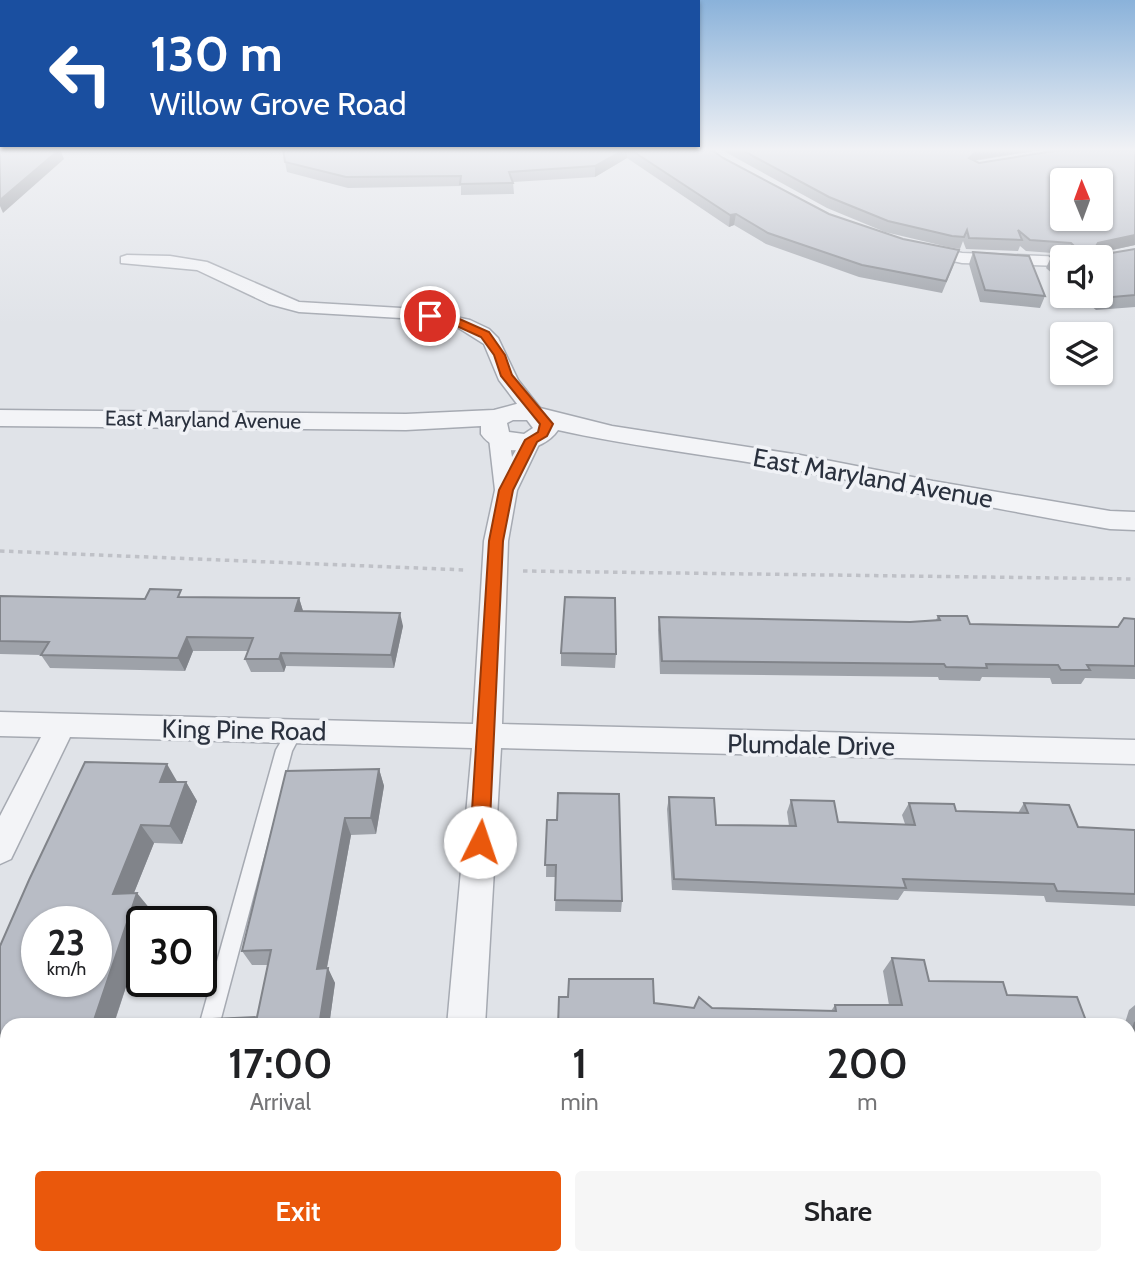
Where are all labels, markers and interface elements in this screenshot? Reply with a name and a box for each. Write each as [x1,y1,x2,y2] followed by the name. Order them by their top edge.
[150,24,283,83] text: 130 m
[35,28,126,119] icon: left
[150,84,406,123] text: Willow Grove Road
[1050,168,1113,231] north arrow
[1050,168,1113,385] map controls
[1050,245,1113,308] button: sound
[400,286,460,346] pin
[411,297,449,335] icon: arrive
[1050,322,1113,385] button: layers
[105,405,302,434] street label: East Maryland Avenue
[751,441,995,515] street label: East Maryland Avenue
[161,713,327,747] street label: King Pine Road
[727,728,895,762] street label: Plumdale Drive
[443,805,517,879] position arrow
[126,906,217,997] speed limit sign: 30
[48,921,85,964] text: 23
[47,958,86,980] text: km/h
[228,1037,332,1089] text: 17:00
[572,1037,587,1089] text: 1
[827,1037,908,1089] text: 200
[250,1088,311,1116] text: Arrival
[561,1088,599,1116] text: min
[857,1088,877,1116] text: m
[35,1171,561,1251] button: Exit
[575,1171,1101,1251] button: Share

